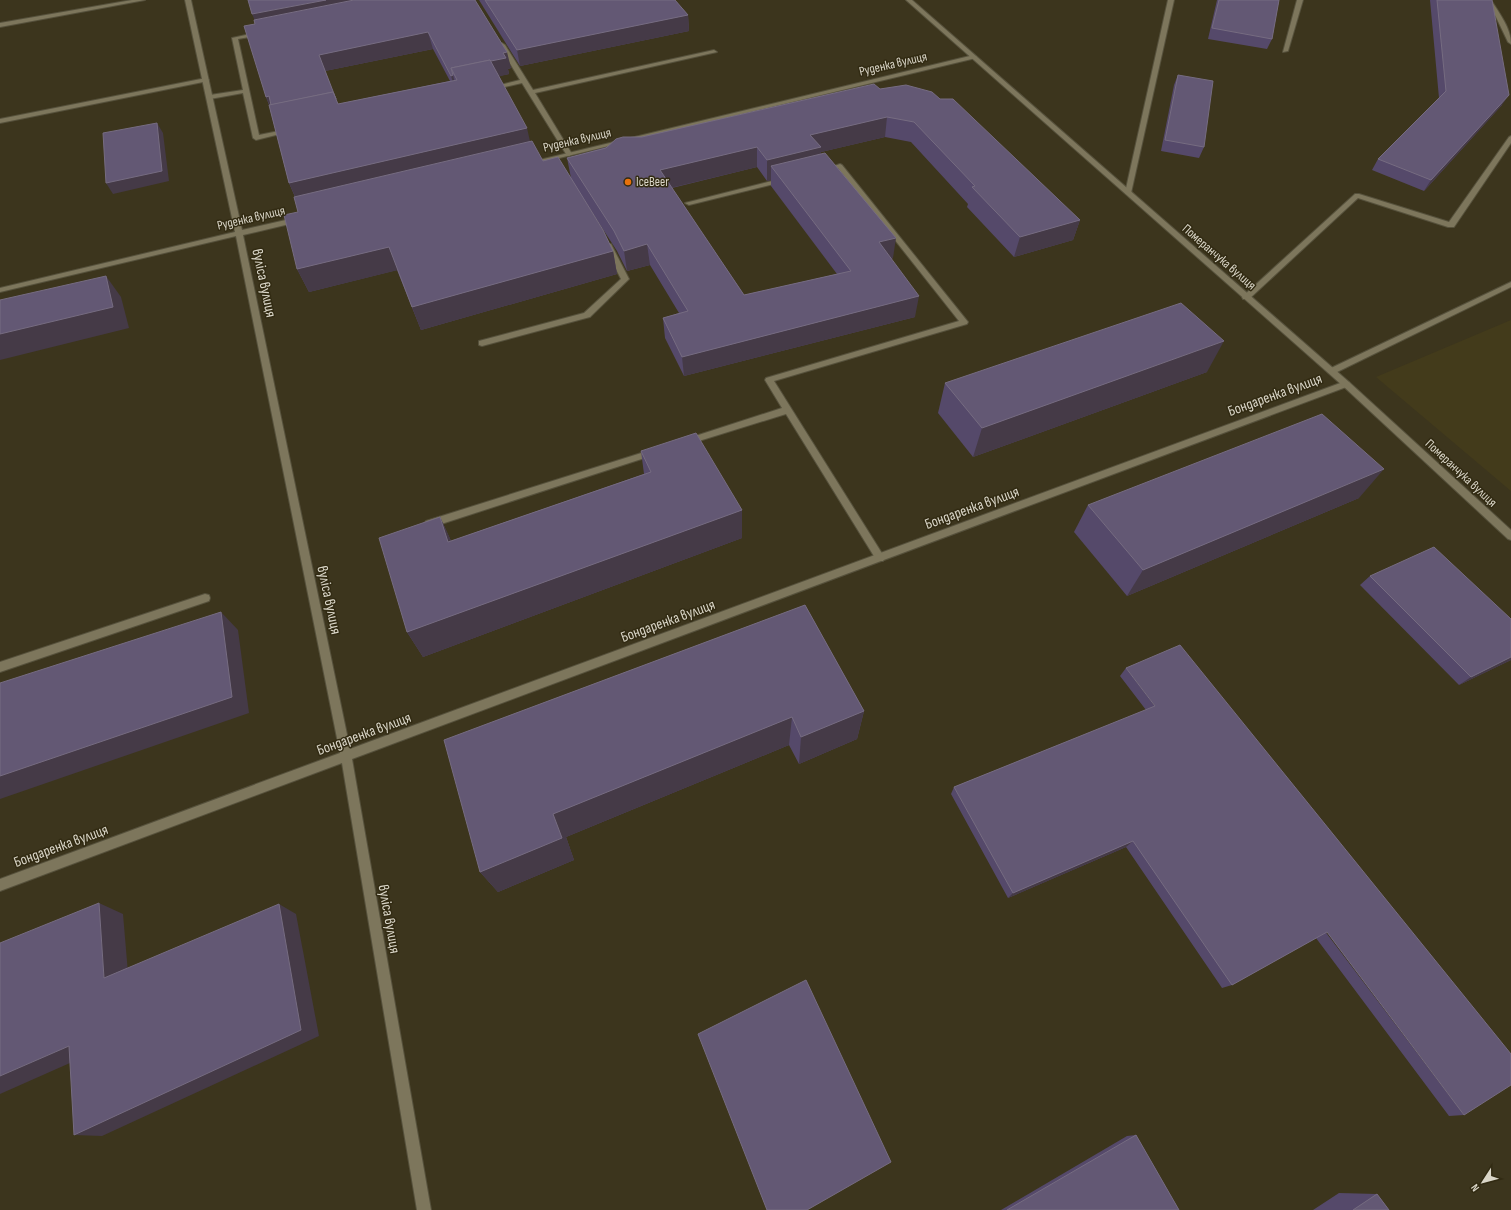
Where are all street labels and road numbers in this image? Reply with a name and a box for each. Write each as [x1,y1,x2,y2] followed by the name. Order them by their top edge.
[857,48,929,80] street label: Руденка вулиця
[541,124,613,156] street label: Руденка вулиця
[215,202,287,234] street label: Руденка вулиця
[1179,221,1259,293] street label: Померанчука вулиця
[247,247,281,319] street label: вуліса вулиця
[1225,369,1325,421] street label: Бондаренка вулиця
[1422,436,1500,510] street label: Померанчука вулиця
[922,482,1022,534] street label: Бондаренка вулиця
[312,564,346,636] street label: вуліса вулиця
[618,595,718,647] street label: Бондаренка вулиця
[314,708,414,760] street label: Бондаренка вулиця
[11,820,111,872] street label: Бондаренка вулиця
[374,883,404,955] street label: вуліса вулиця

